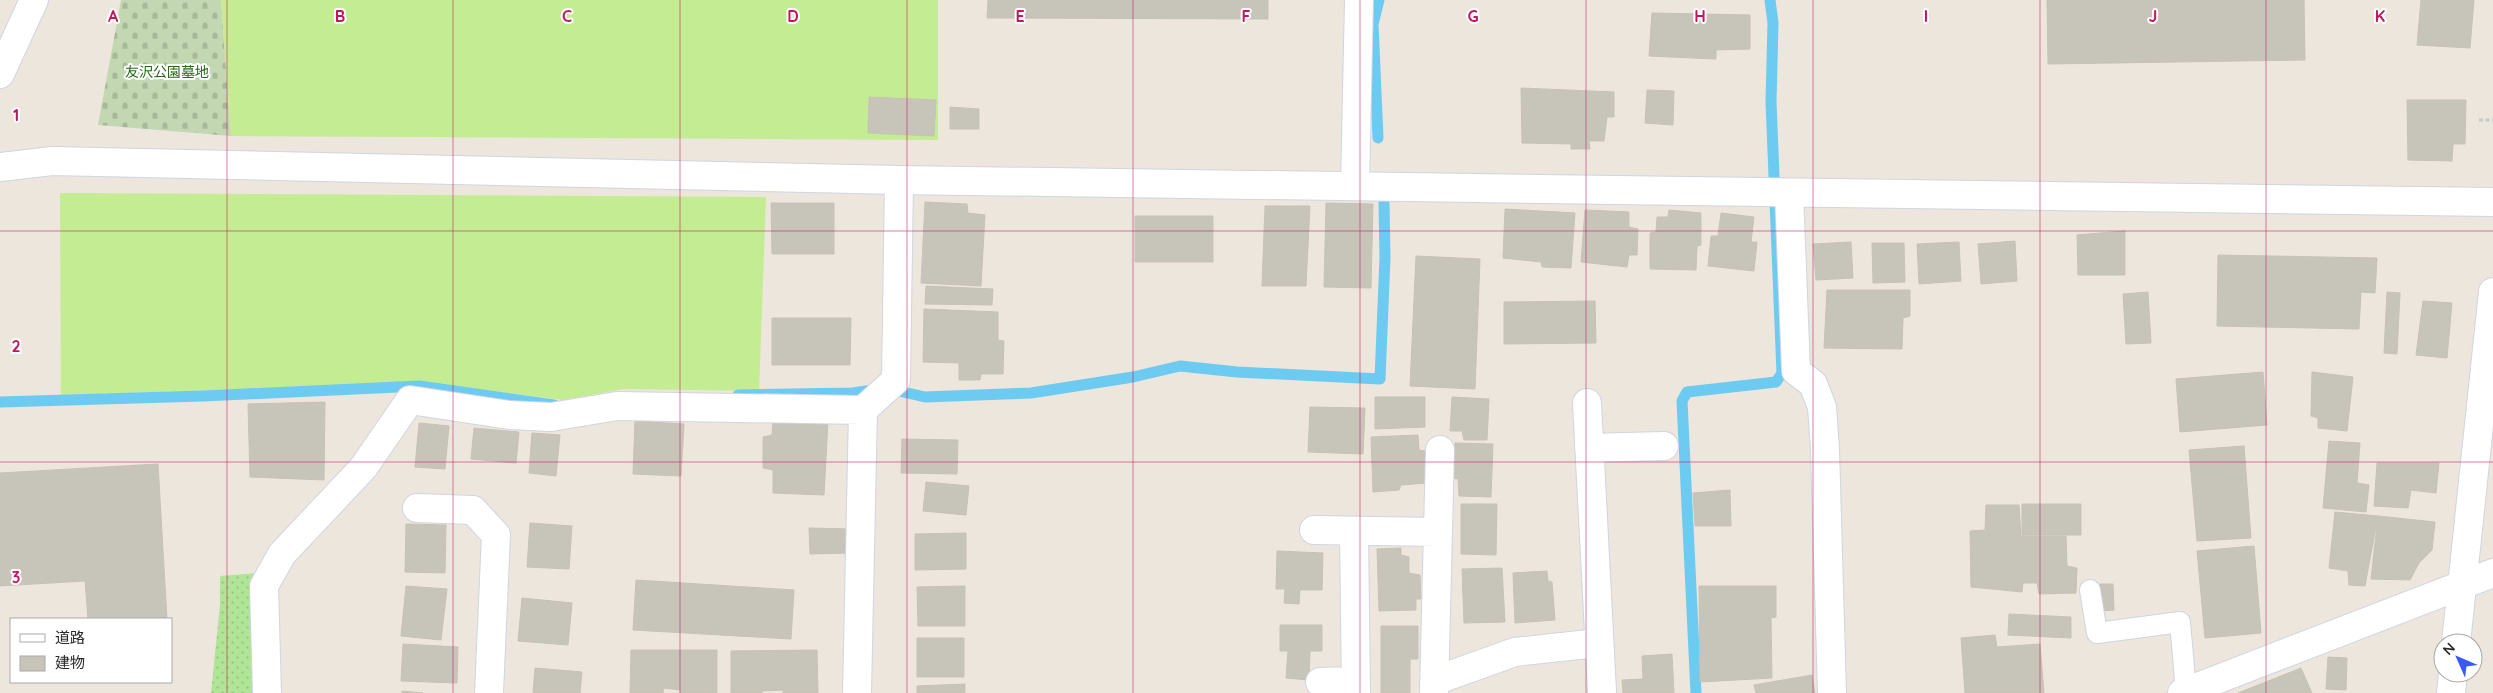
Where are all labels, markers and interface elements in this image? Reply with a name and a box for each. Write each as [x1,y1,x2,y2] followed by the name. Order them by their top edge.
[108,6,119,26] text: A
[335,6,345,26] text: B
[562,6,572,26] text: C
[787,6,799,26] text: D
[1015,6,1025,26] text: E
[1242,6,1251,26] text: F
[1467,6,1479,26] text: G
[1694,6,1706,26] text: H
[1924,6,1928,26] text: I
[2149,6,2157,26] text: J
[2375,6,2385,26] text: K
[125,63,209,81] park label: 友沢公園墓地
[13,105,19,125] text: 1
[11,336,21,356] text: 2
[12,567,20,587] text: 3
[10,618,172,683] legend
[55,628,85,647] text: 道路
[2433,633,2483,683] north arrow
[2439,639,2459,659] text: N
[55,653,85,672] text: 建物

